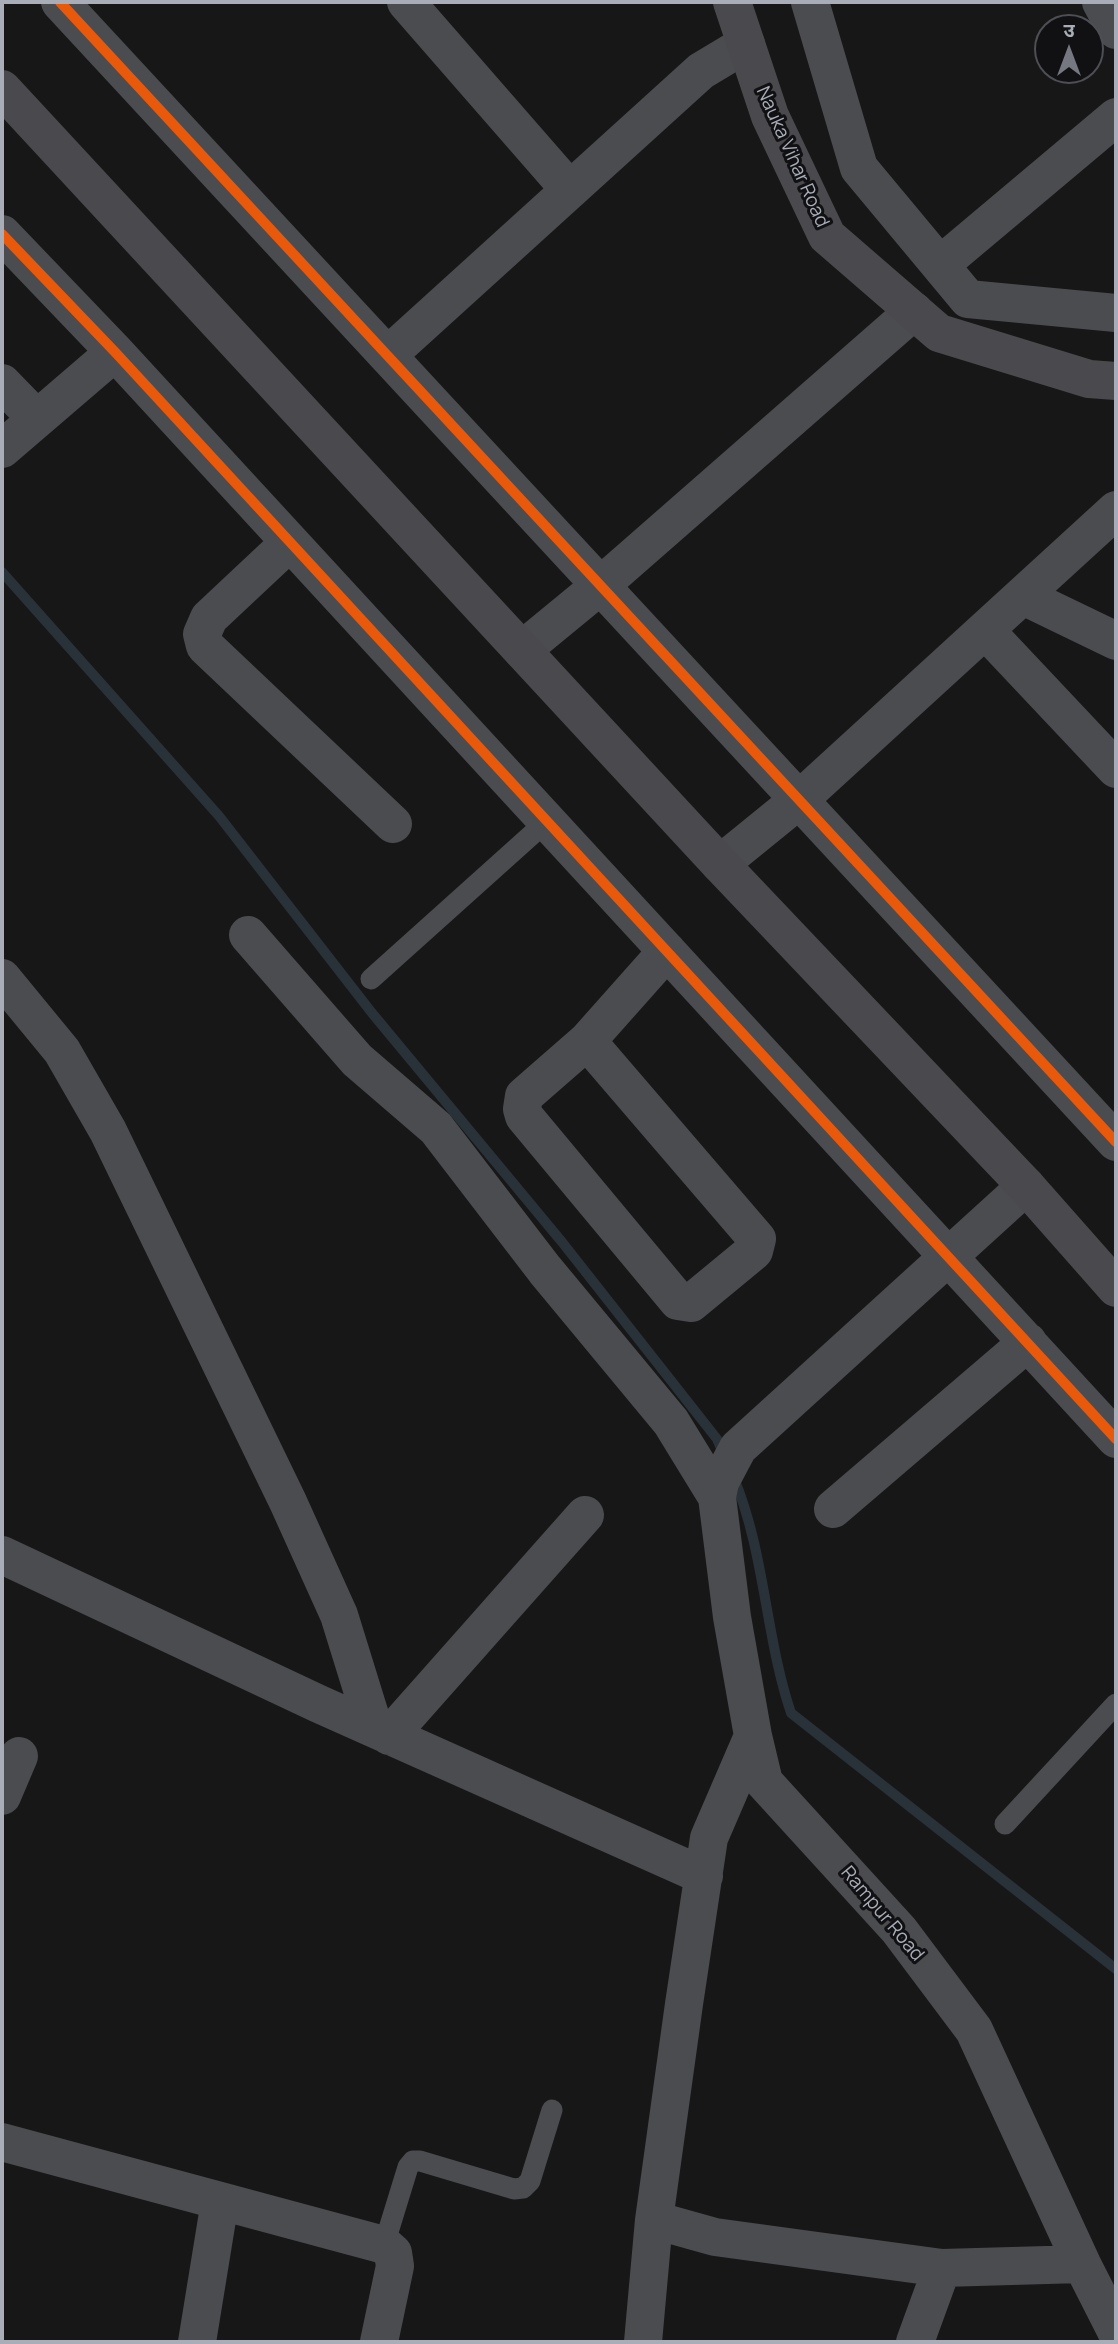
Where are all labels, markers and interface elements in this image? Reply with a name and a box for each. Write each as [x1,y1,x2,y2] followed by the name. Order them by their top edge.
[1034,14,1104,84] north arrow
[1063,17,1075,43] text: उ
[751,83,833,231] street label: Nauka Vihar Road
[836,1862,928,1966] street label: Rampur Road

